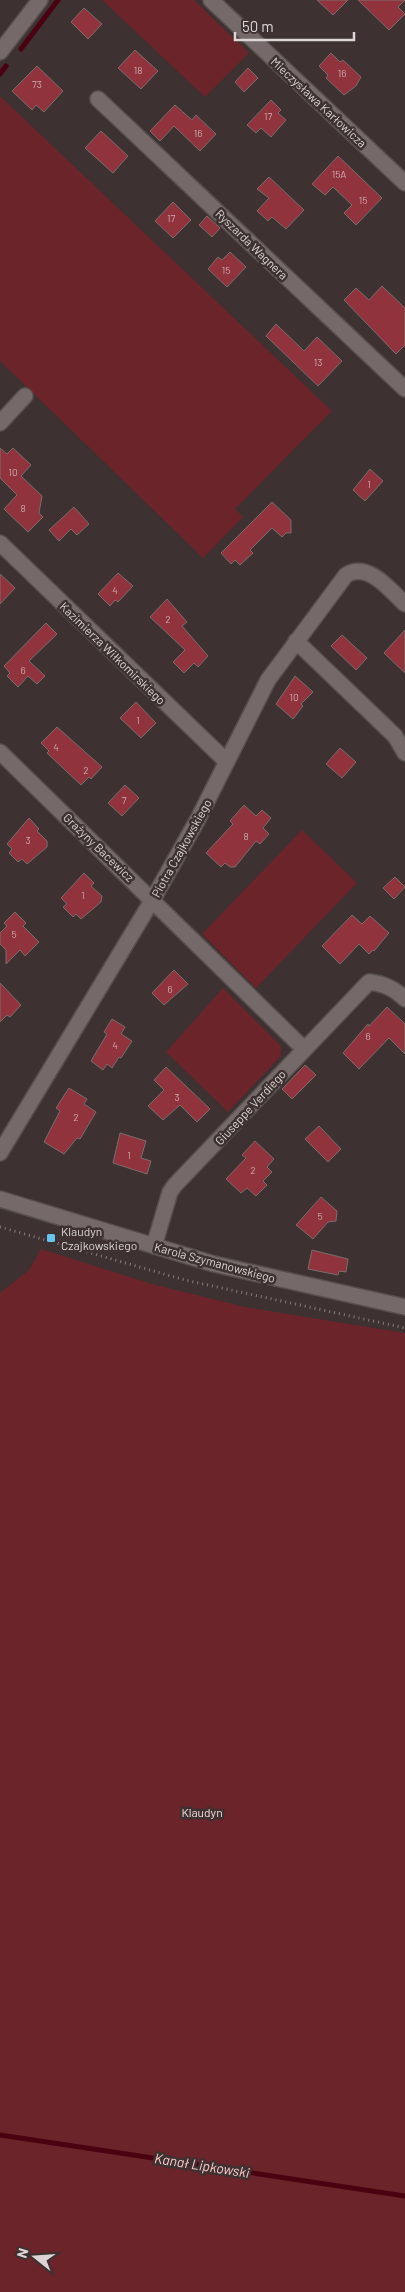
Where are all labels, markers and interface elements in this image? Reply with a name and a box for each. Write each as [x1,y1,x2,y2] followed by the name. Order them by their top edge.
[235,10,354,42] scale bar
[242,17,274,35] text: 50 m
[268,54,370,150] street label: Mieczysława Karłowicza
[134,64,142,76] house number: 18
[338,67,346,79] house number: 16
[32,78,42,90] house number: 73
[264,110,272,122] house number: 17
[194,127,202,139] house number: 16
[332,168,346,180] house number: 15A
[359,194,367,206] house number: 15
[213,206,291,282] street label: Ryszarda Wagnera
[167,212,175,224] house number: 17
[222,264,230,276] house number: 15
[314,356,322,368] house number: 13
[8,466,18,478] house number: 10
[367,478,371,490] house number: 1
[20,502,26,514] house number: 8
[112,584,118,596] house number: 4
[57,599,169,707] street label: Kazimierza Wiłkomirskiego
[165,613,171,625] house number: 2
[20,664,26,676] house number: 6
[289,691,299,703] house number: 10
[136,714,140,726] house number: 1
[53,741,59,753] house number: 4
[83,764,89,776] house number: 2
[122,794,127,806] house number: 7
[148,796,214,900] street label: Piotra Czajkowskiego
[61,810,137,884] street label: Grażyny Bacewicz
[243,830,249,842] house number: 8
[25,834,31,846] house number: 3
[81,889,85,901] house number: 1
[11,928,17,940] house number: 5
[167,983,173,995] house number: 6
[365,1030,371,1042] house number: 6
[112,1039,118,1051] house number: 4
[212,1067,288,1147] street label: Giuseppe Verdiego
[174,1091,180,1103] house number: 3
[73,1111,79,1123] house number: 2
[127,1149,131,1161] house number: 1
[250,1164,256,1176] house number: 2
[317,1210,323,1222] house number: 5
[61,1224,137,1252] place label: Klaudyn Czajkowskiego
[45,1232,57,1244] marker: Klaudyn Czajkowskiego
[153,1239,277,1285] street label: Karola Szymanowskiego
[181,1805,223,1819] park label: Klaudyn
[153,2149,251,2181] water label: Kanał Lipkowski
[10,2232,60,2282] north arrow
[13,2246,32,2260] text: N

